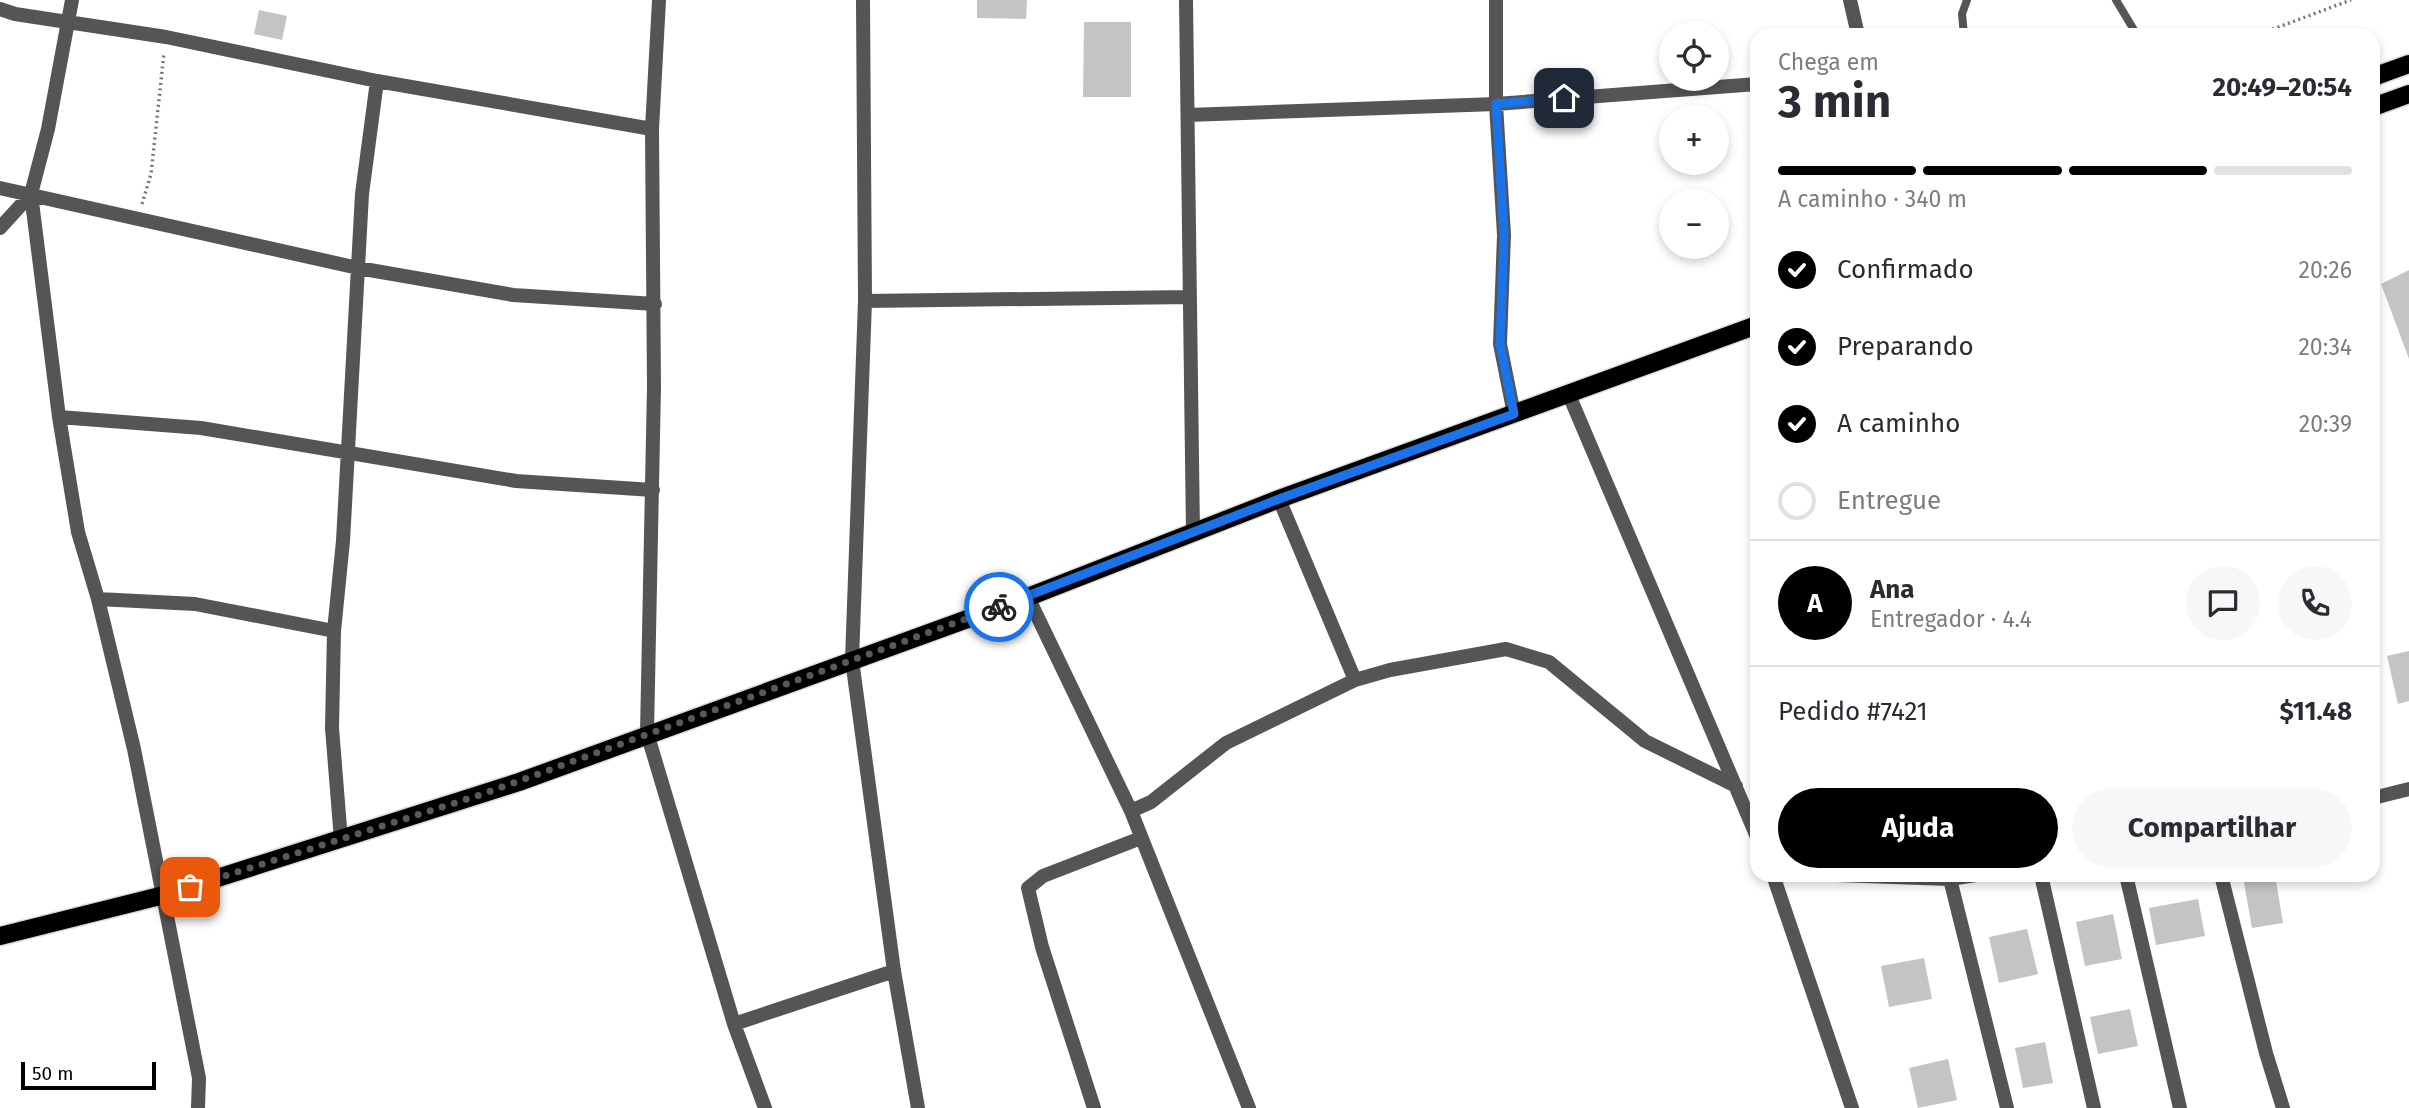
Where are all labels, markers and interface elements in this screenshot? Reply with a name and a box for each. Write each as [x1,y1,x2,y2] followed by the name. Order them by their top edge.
[1659,21,1729,259] map controls
[1659,21,1729,91] button: locate
[1778,48,1879,76] text: Chega em
[1534,68,1594,128] pin
[2213,72,2352,103] text: 20:49–20:54
[1778,74,1891,129] text: 3 min
[1545,79,1583,117] icon: home
[1659,105,1729,175] button: +
[1778,185,1967,213] text: A caminho · 340 m
[1659,189,1729,259] button: −
[1778,251,1816,289] icon: check
[1837,254,1974,285] text: Confirmado
[2299,256,2352,284] text: 20:26
[1778,328,1816,366] icon: check
[1837,331,1974,362] text: Preparando
[2298,333,2352,361] text: 20:34
[1778,405,1816,443] icon: check
[1837,408,1960,439] text: A caminho
[2299,410,2352,438] text: 20:39
[1837,485,1941,516] text: Entregue
[2186,566,2260,640] button: chat
[2278,566,2352,640] button: phone
[964,572,1034,642] courier
[1870,574,1915,605] text: Ana
[980,588,1018,626] icon: bike
[1807,588,1823,619] text: A
[1870,605,2032,633] text: Entregador · 4.4
[1778,696,1928,727] text: Pedido #7421
[2280,696,2352,727] text: $11.48
[1778,788,2058,868] button: Ajuda
[2072,788,2352,868] button: Compartilhar
[160,857,220,917] pin
[171,868,209,906] icon: bag
[21,1059,156,1091] scale bar
[32,1062,73,1085] text: 50 m

